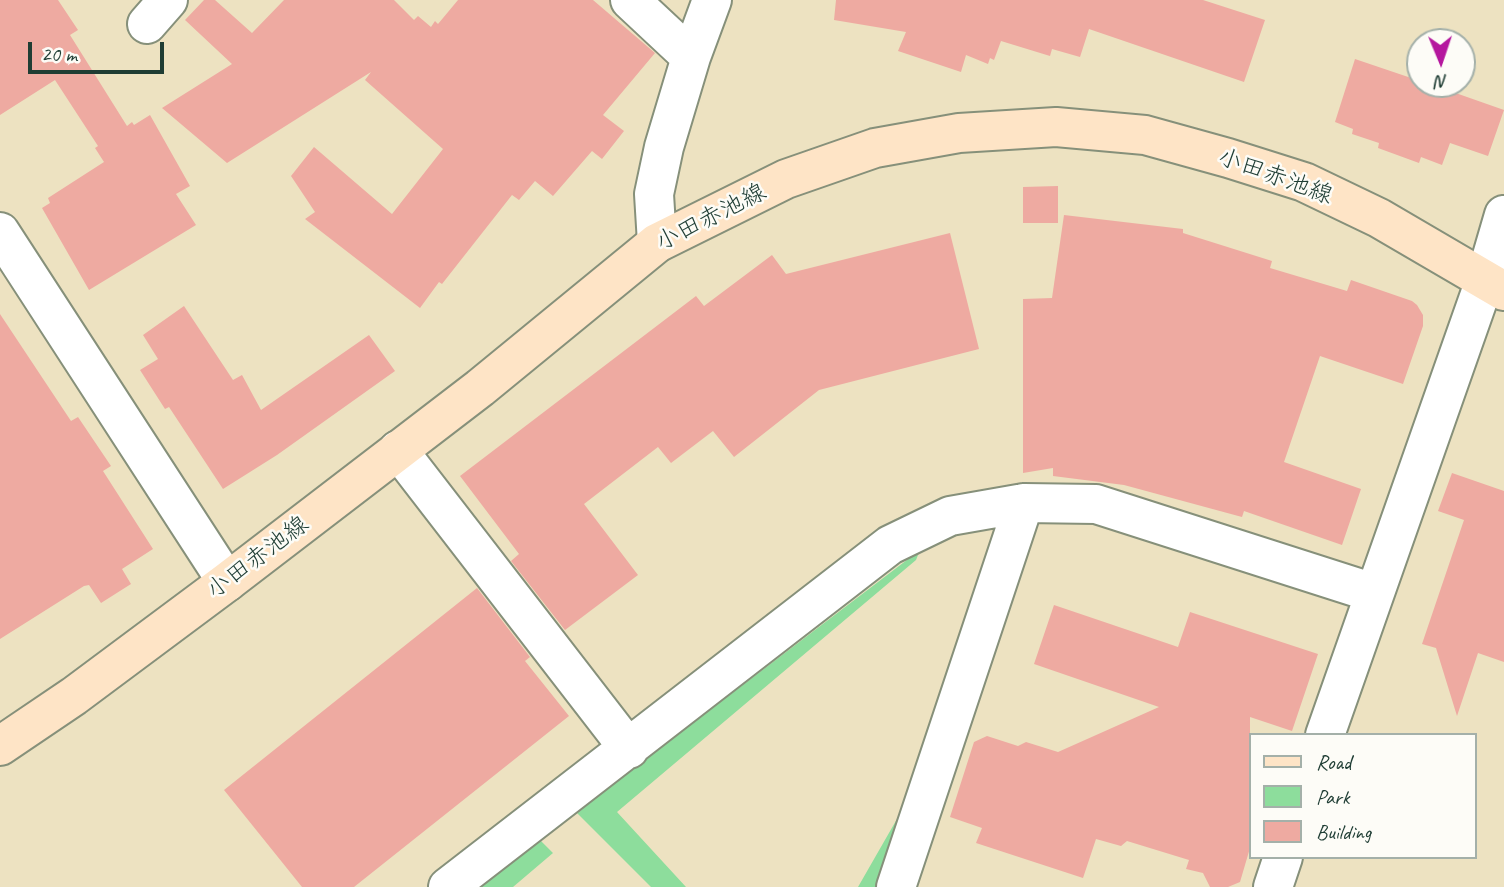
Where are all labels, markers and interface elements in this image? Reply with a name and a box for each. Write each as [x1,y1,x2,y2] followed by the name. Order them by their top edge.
[32,28,168,72] scale bar
[1406,28,1476,98] north arrow
[41,41,77,67] text: 20 m
[1435,70,1448,94] text: N
[1214,143,1336,211] street label: 小田赤池線
[651,178,771,258] street label: 小田赤池線
[201,510,315,606] street label: 小田赤池線
[1248,733,1476,859] legend
[1316,749,1351,775] text: Road
[1316,784,1349,810] text: Park
[1316,819,1371,845] text: Building

